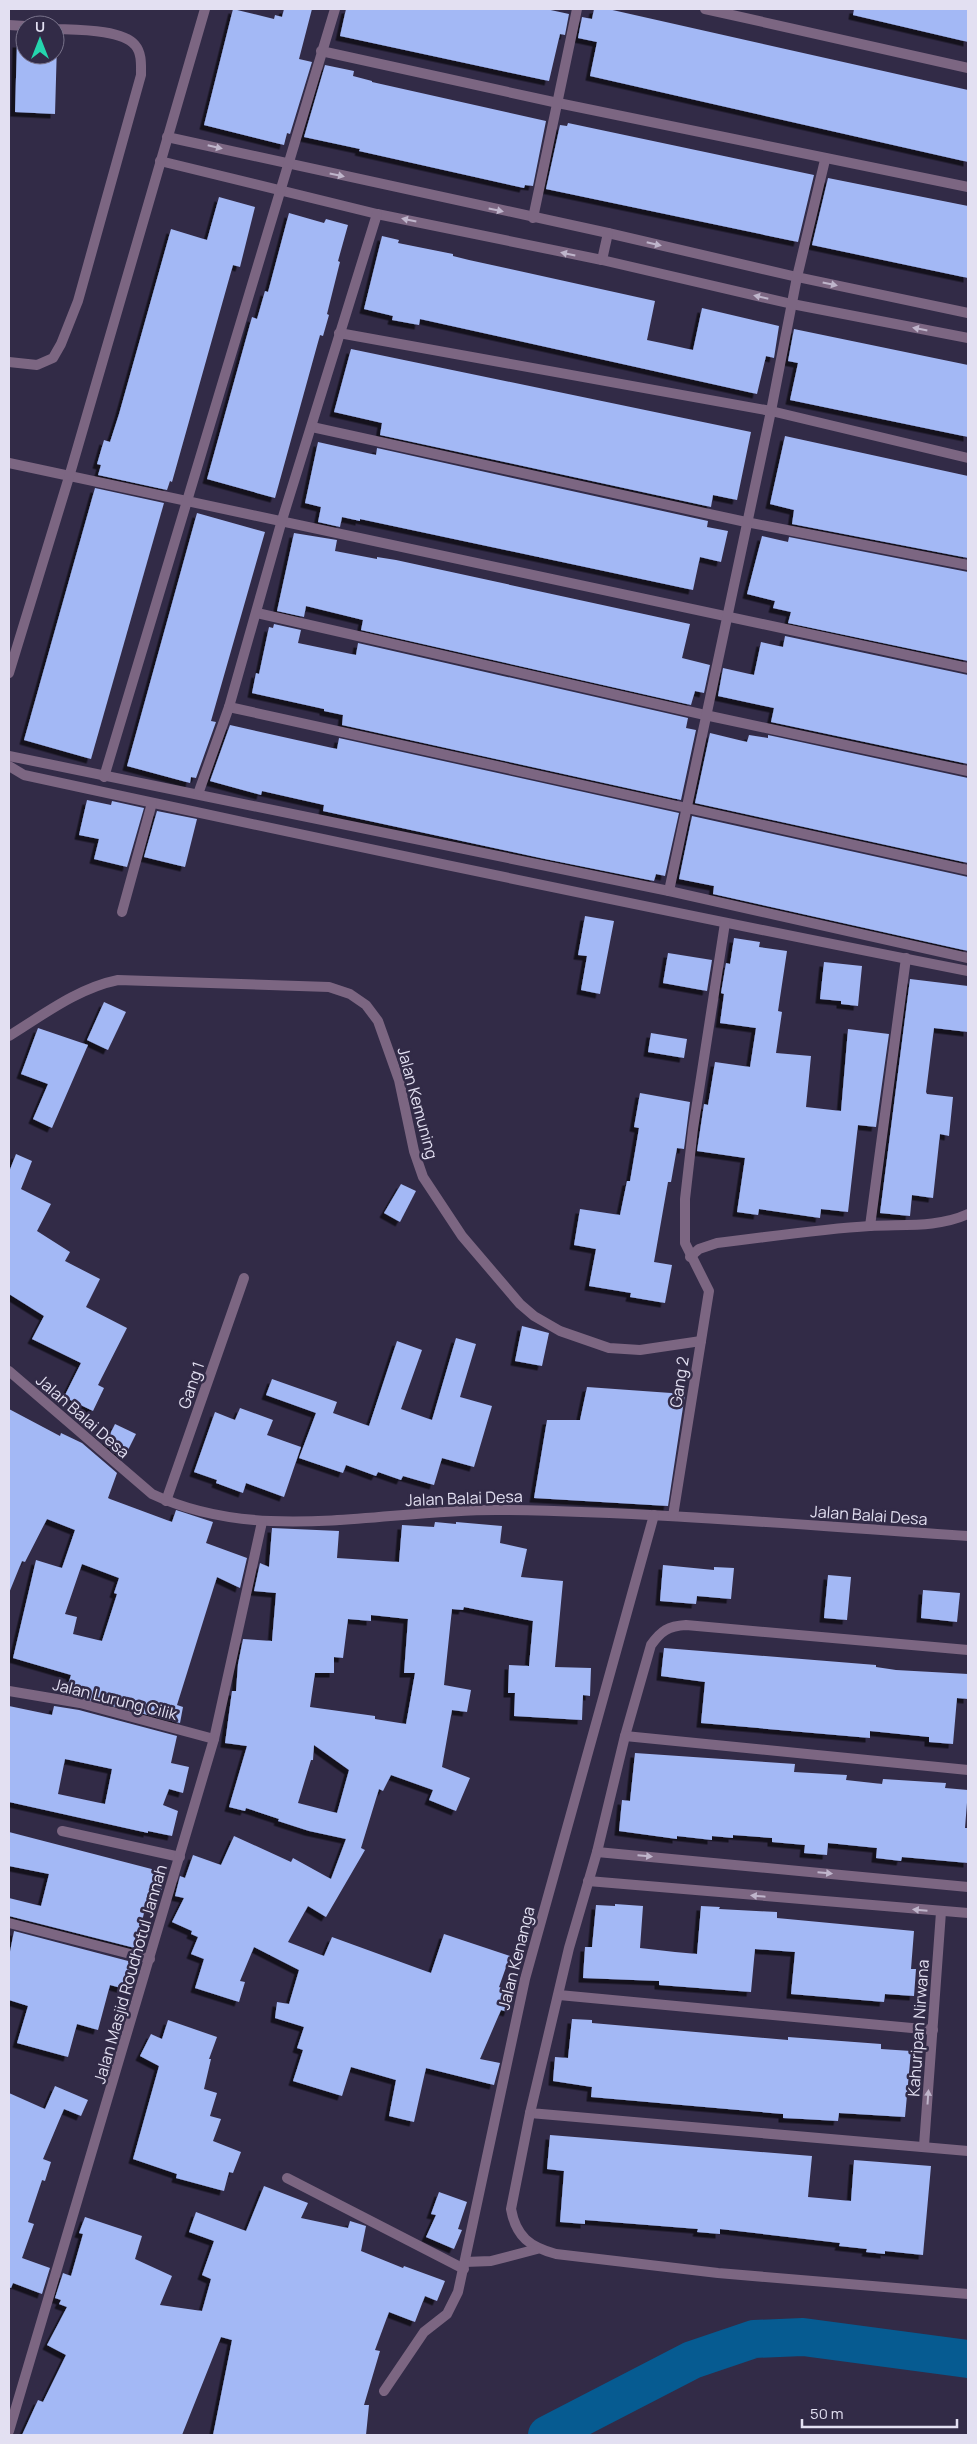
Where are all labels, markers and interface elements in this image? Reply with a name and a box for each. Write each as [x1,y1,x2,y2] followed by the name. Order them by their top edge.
[15,15,65,65] north arrow
[35,17,45,36] text: U
[207,143,222,151] one-way arrow
[329,171,345,179] one-way arrow
[488,206,503,214] one-way arrow
[401,216,417,224] one-way arrow
[647,240,662,248] one-way arrow
[560,249,576,257] one-way arrow
[822,280,837,288] one-way arrow
[754,293,769,301] one-way arrow
[913,325,928,333] one-way arrow
[393,1045,443,1161] street label: Jalan Kemuning
[664,1355,694,1409] street label: Gang 2
[173,1358,209,1412] street label: Gang 1
[32,1369,134,1463] street label: Jalan Balai Desa
[405,1485,523,1511] street label: Jalan Balai Desa
[810,1500,928,1530] street label: Jalan Balai Desa
[51,1673,180,1725] street label: Jalan Lurung Cilik
[638,1852,654,1860] one-way arrow
[88,1862,172,2086] street label: Jalan Masjid Roudhotul Jannah
[817,1869,833,1877] one-way arrow
[749,1892,765,1900] one-way arrow
[493,1904,539,2012] street label: Jalan Kenanga
[911,1906,927,1914] one-way arrow
[902,1959,934,2097] street label: Kahuripan Nirwana
[924,2089,932,2105] one-way arrow
[802,2396,957,2428] scale bar
[810,2403,844,2424] text: 50 m

